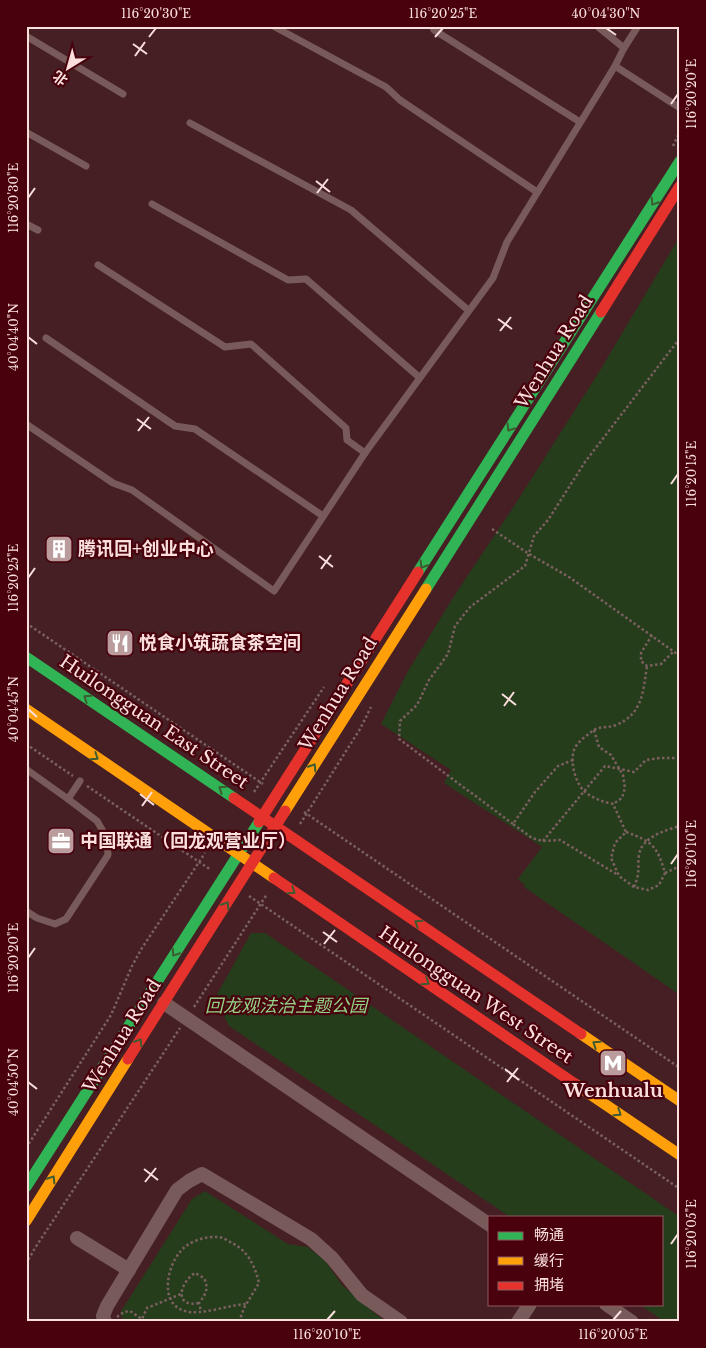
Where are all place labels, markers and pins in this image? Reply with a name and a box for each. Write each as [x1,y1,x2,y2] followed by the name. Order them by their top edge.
[44,534,74,564] building icon: 腾讯回+创业中心
[78,538,214,560] place label: 腾讯回+创业中心
[105,628,135,658] restaurant icon: 悦食小筑蔬食茶空间
[139,632,301,654] place label: 悦食小筑蔬食茶空间
[46,826,76,856] office icon: 中国联通（回龙观营业厅）
[80,830,296,852] place label: 中国联通（回龙观营业厅）
[598,1048,628,1078] metro station icon: Wenhualu
[562,1080,663,1102] place label: Wenhualu

